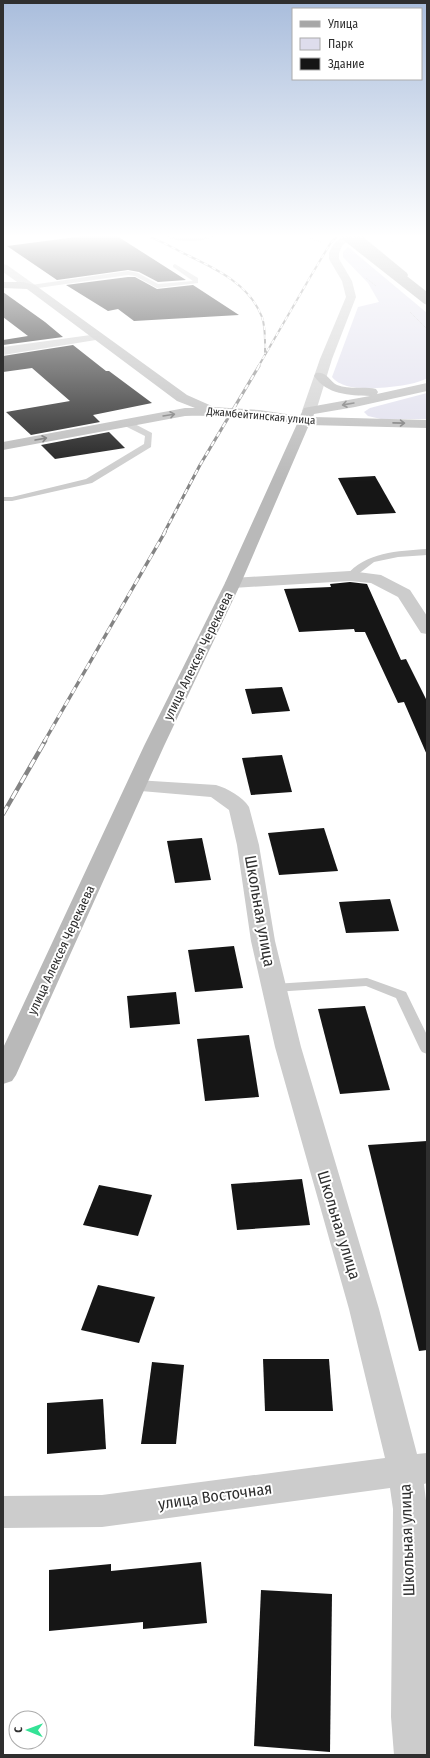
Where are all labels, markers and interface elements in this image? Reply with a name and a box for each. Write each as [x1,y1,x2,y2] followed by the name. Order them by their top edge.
[292,8,422,80] legend
[327,17,358,31] text: Улица
[328,37,354,51] text: Парк
[328,57,364,71] text: Здание
[342,401,355,409] one-way arrow
[205,405,316,427] street label: Джамбейтинская улица
[162,411,175,419] one-way arrow
[392,419,405,427] one-way arrow
[34,435,47,443] one-way arrow
[160,589,236,723] street label: улица Алексея Черекаева
[241,854,279,968] street label: Школьная улица
[24,883,98,1017] street label: улица Алексея Черекаева
[313,1168,365,1282] street label: Школьная улица
[157,1479,273,1513] street label: улица Восточная
[396,1483,418,1597] street label: Школьная улица
[8,1710,48,1750] north arrow
[12,1727,25,1733] text: С

